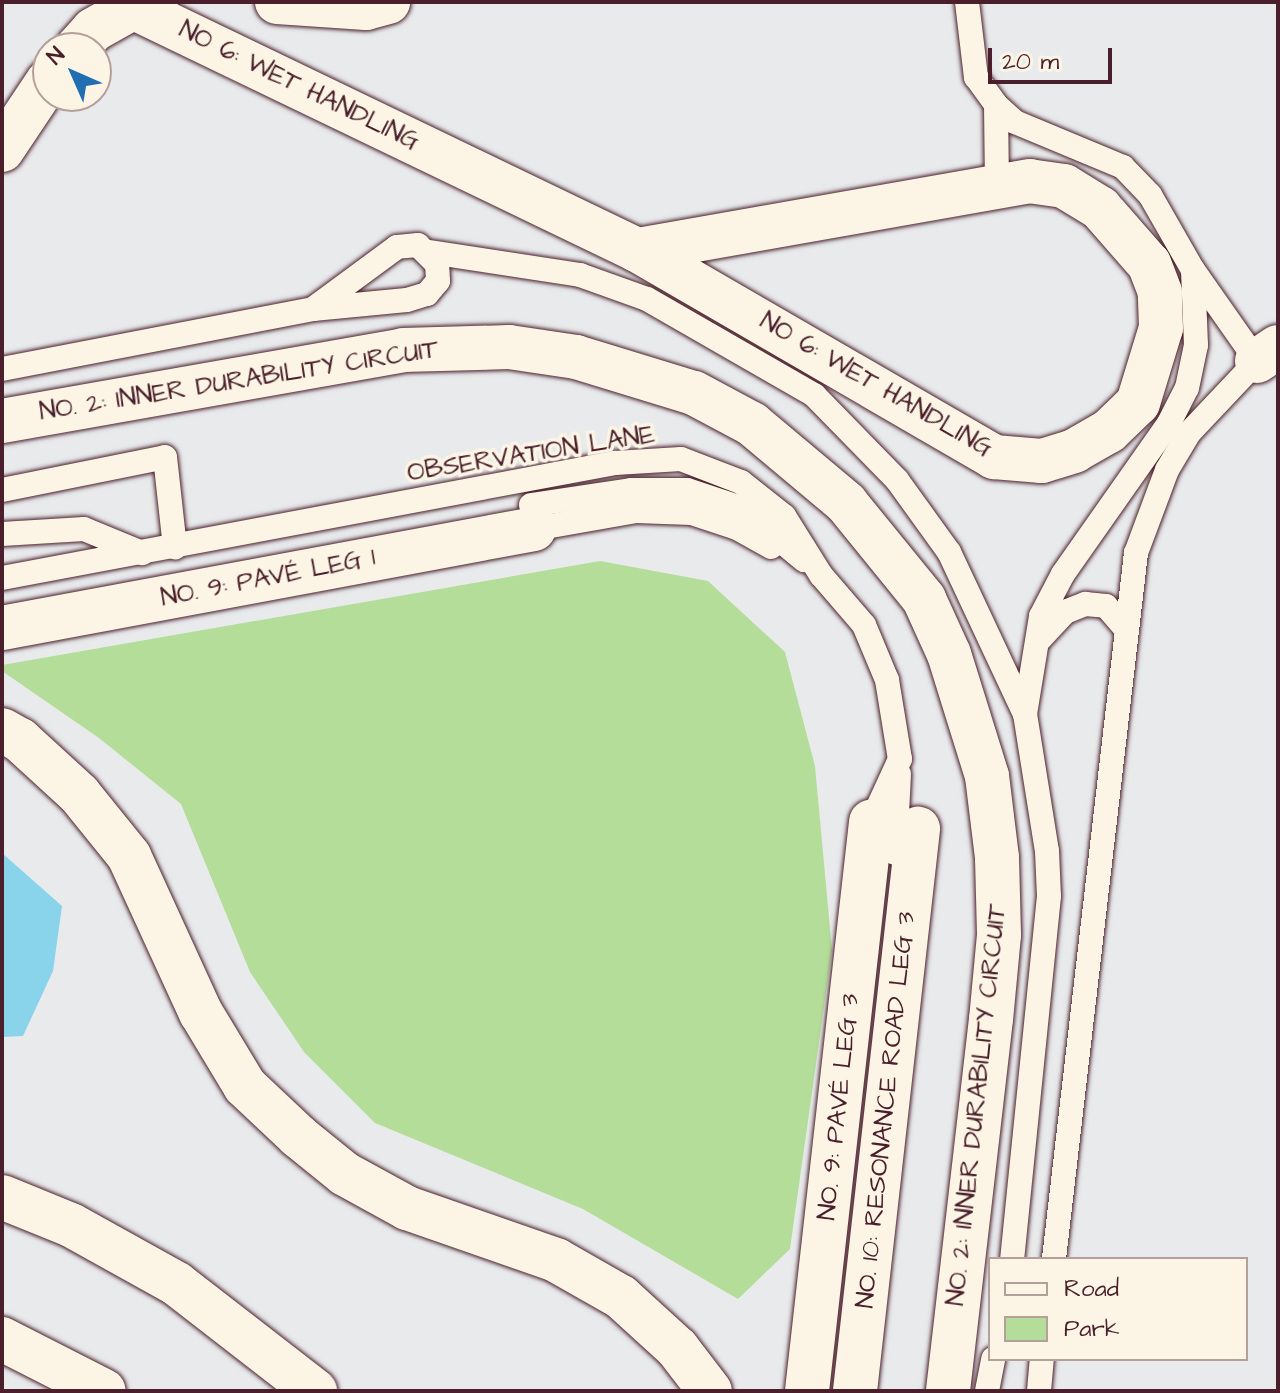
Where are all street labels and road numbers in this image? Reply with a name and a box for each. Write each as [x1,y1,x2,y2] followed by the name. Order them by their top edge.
[174,14,424,158] street label: NO 6: WET HANDLING
[754,306,998,464] street label: NO 6: WET HANDLING
[37,334,441,428] street label: NO. 2: INNER DURABILITY CIRCUIT
[405,419,657,489] street label: OBSERVATION LANE
[158,542,378,614] street label: NO. 9: PAVÉ LEG 1
[940,903,1014,1307] street label: NO. 2: INNER DURABILITY CIRCUIT
[850,910,922,1310] street label: NO. 10: RESONANCE ROAD LEG 3
[812,992,866,1222] street label: NO. 9: PAVÉ LEG 3

